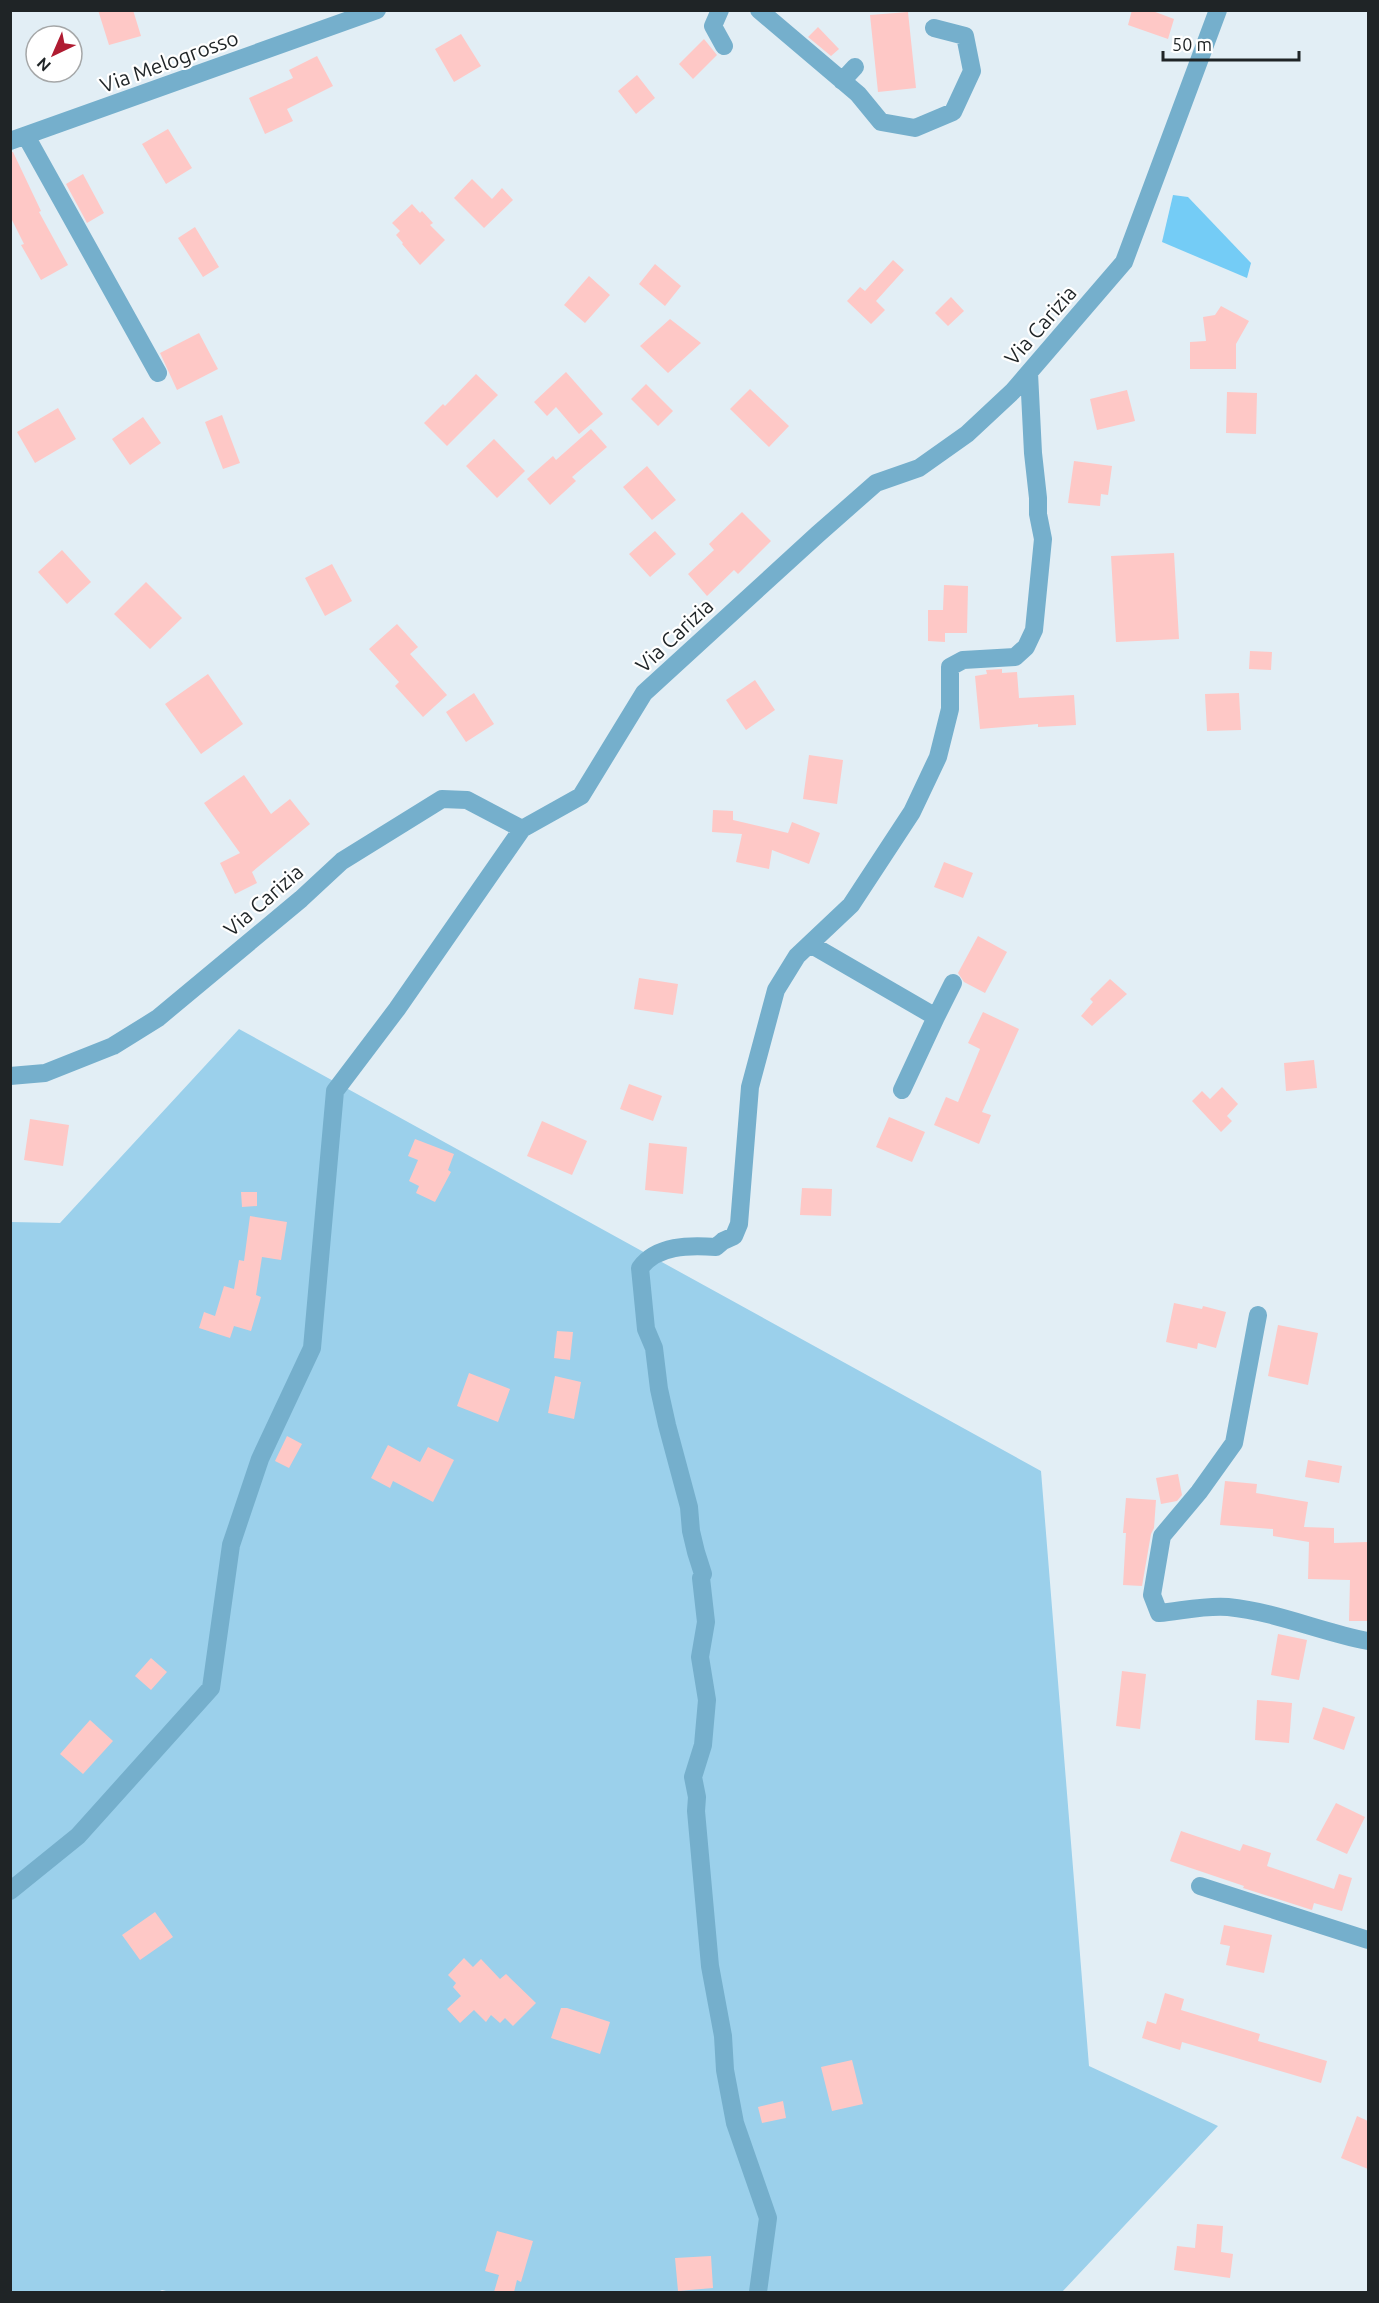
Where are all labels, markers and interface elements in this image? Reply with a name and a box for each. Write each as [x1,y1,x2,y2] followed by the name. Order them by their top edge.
[24,24,84,84] north arrow
[1163,24,1300,62] scale bar
[97,25,241,97] street label: Via Melogrosso
[1172,34,1212,54] text: 50 m
[33,54,54,75] text: N
[999,281,1081,369] street label: Via Carizia
[630,593,718,677] street label: Via Carizia
[219,859,307,941] street label: Via Carizia

